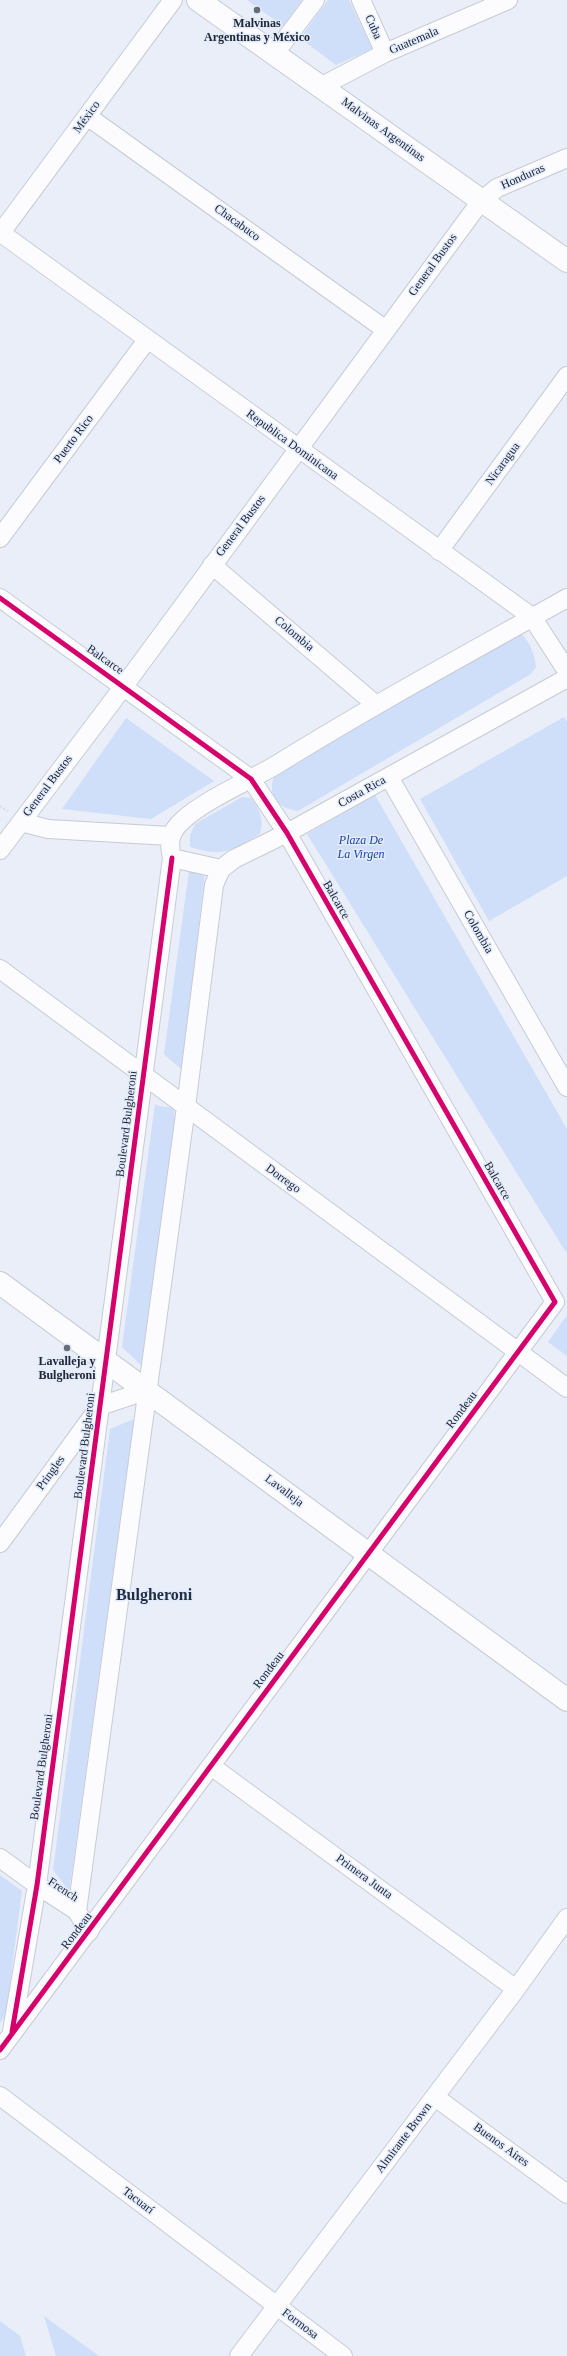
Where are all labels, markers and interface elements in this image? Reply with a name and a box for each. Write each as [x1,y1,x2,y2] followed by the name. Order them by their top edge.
[252,5,262,15] marker: Malvinas Argentinas y México
[361,13,385,41] street label: Cuba
[204,17,310,45] place label: Malvinas Argentinas y México
[387,24,441,58] street label: Guatemala
[338,95,428,165] street label: Malvinas Argentinas
[70,98,104,136] street label: México
[499,161,547,193] street label: Honduras
[211,202,263,244] street label: Chacabuco
[406,231,460,299] street label: General Bustos
[243,407,341,483] street label: Republica Dominicana
[51,412,97,466] street label: Puerto Rico
[483,440,523,488] street label: Nicaragua
[213,492,269,560] street label: General Bustos
[271,613,317,655] street label: Colombia
[84,642,126,678] street label: Balcarce
[20,752,76,820] street label: General Bustos
[336,773,388,811] street label: Costa Rica
[338,834,384,862] park label: Plaza De La Virgen
[319,878,353,922] street label: Balcarce
[460,908,496,956] street label: Colombia
[113,1070,141,1178] street label: Boulevard Bulgheroni
[480,1159,514,1203] street label: Balcarce
[263,1161,303,1197] street label: Dorrego
[62,1343,72,1353] marker: Lavalleja y Bulgheroni
[38,1355,96,1383] place label: Lavalleja y Bulgheroni
[443,1389,481,1431] street label: Rondeau
[71,1392,99,1500] street label: Boulevard Bulgheroni
[34,1453,68,1493] street label: Pringles
[262,1472,306,1510] street label: Lavalleja
[116,1586,192,1606] district label: Bulgheroni
[250,1649,288,1691] street label: Rondeau
[27,1713,57,1821] street label: Boulevard Bulgheroni
[333,1852,395,1902] street label: Primera Junta
[45,1875,81,1905] street label: French
[58,1910,96,1952] street label: Rondeau
[373,2100,435,2176] street label: Almirante Brown
[470,2120,532,2170] street label: Buenos Aires
[119,2184,157,2218] street label: Tacuarí
[279,2306,321,2342] street label: Formosa

